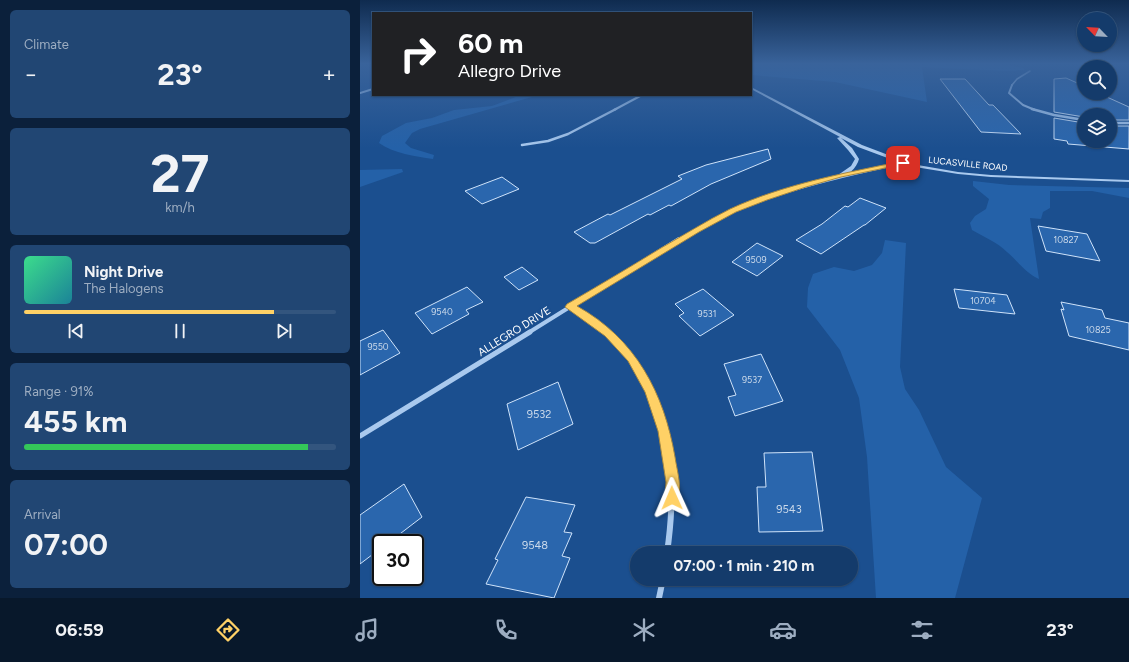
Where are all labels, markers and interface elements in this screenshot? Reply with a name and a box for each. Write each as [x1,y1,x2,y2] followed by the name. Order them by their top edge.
[1077,12,1117,52] north arrow
[1077,12,1117,148] map controls
[458,26,523,60] text: 60 m
[392,28,444,80] icon: right
[24,37,69,52] text: Climate
[157,56,203,93] text: 23°
[458,60,561,82] text: Allegro Drive
[1077,60,1117,100] button: search
[24,61,38,88] text: −
[322,61,336,88] text: +
[1077,108,1117,148] button: layers
[150,143,210,205] text: 27
[886,146,920,180] pin
[892,152,914,174] icon: arrive
[928,154,1008,173] street label: LUCASVILLE ROAD
[165,200,195,215] text: km/h
[1054,234,1079,245] house number: 10827
[745,254,767,265] house number: 9509
[84,263,163,281] text: Night Drive
[84,281,164,296] text: The Halogens
[970,295,996,306] house number: 10704
[475,304,553,359] street label: ALLEGRO DRIVE
[431,306,453,317] house number: 9540
[698,308,716,319] house number: 9531
[65,320,87,342] icon: previous
[169,320,191,342] icon: pause
[273,320,295,342] icon: next
[1085,324,1111,335] house number: 10825
[367,341,389,352] house number: 9550
[742,374,762,385] house number: 9537
[24,384,93,399] text: Range · 91%
[24,403,127,440] text: 455 km
[527,408,551,421] house number: 9532
[651,477,693,519] position arrow
[776,503,802,516] house number: 9543
[24,507,61,522] text: Arrival
[24,526,108,563] text: 07:00
[372,534,424,586] speed limit sign: 30
[522,539,548,552] house number: 9548
[674,557,814,575] text: 07:00 · 1 min · 210 m
[214,616,242,644] icon: directions
[353,616,381,644] icon: music
[492,616,520,644] icon: phone
[630,616,658,644] icon: climate
[769,616,797,644] icon: car
[908,616,936,644] icon: filters
[55,619,104,641] text: 06:59
[1046,619,1074,641] text: 23°

